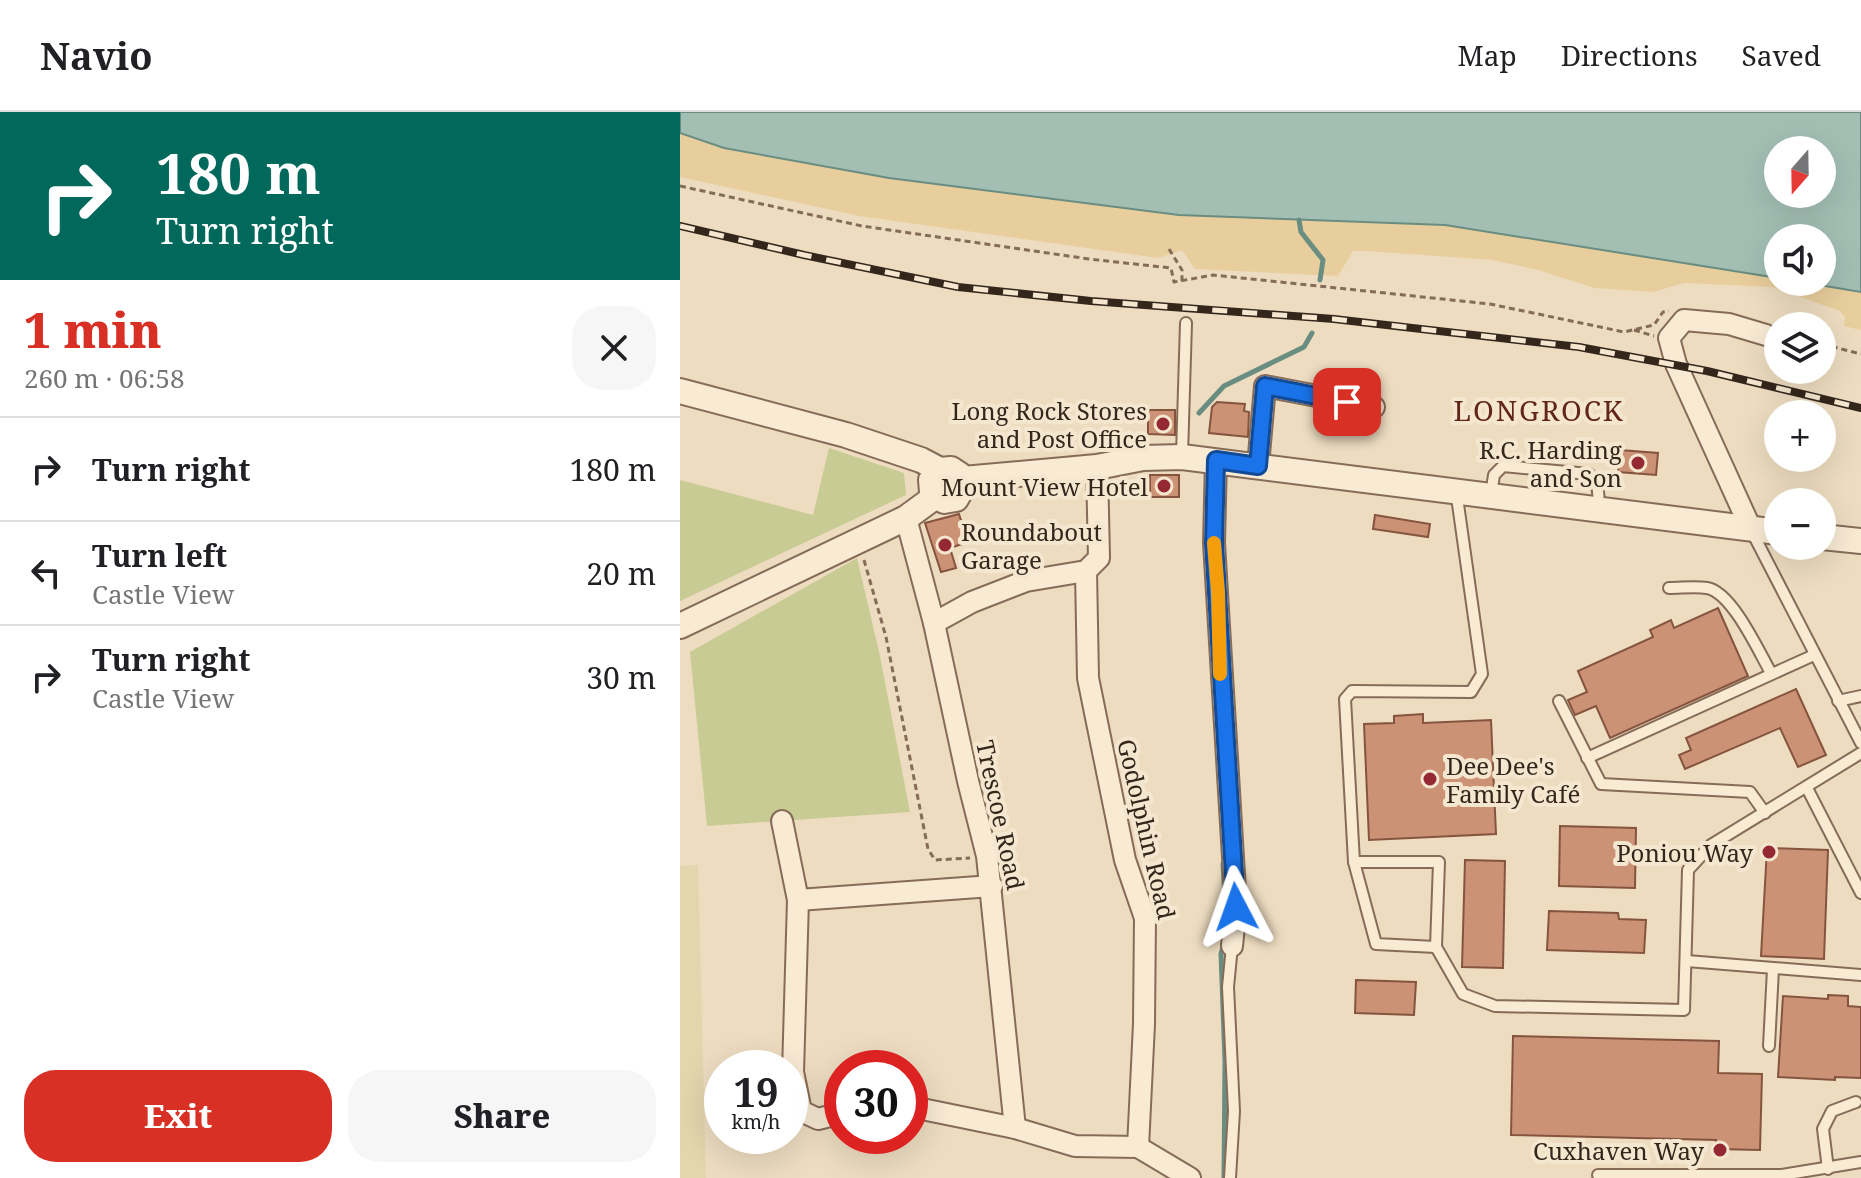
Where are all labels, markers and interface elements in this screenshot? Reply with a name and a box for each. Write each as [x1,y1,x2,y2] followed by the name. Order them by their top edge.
[40,29,152,81] text: Navio
[1457,36,1517,74] text: Map
[1561,36,1698,74] text: Directions
[1742,36,1821,74] text: Saved
[156,134,321,210] text: 180 m
[1764,136,1836,208] north arrow
[1764,136,1836,560] map controls
[24,144,128,248] icon: right
[156,206,334,255] text: Turn right
[1764,224,1836,296] button: sound
[24,297,162,362] text: 1 min
[572,306,656,390] button: close
[1764,312,1836,384] button: layers
[24,360,185,396] text: 260 m · 06:58
[1313,368,1381,436] pin
[1325,380,1369,424] icon: arrive
[1454,391,1624,429] district label: LONGROCK
[952,394,1147,455] place label: Long Rock Stores and Post Office
[1764,400,1836,472] button: +
[1154,415,1172,433] marker: Long Rock Stores and Post Office
[1479,433,1622,494] place label: R.C. Harding and Son
[24,447,68,491] icon: right
[92,449,250,490] text: Turn right
[570,449,656,490] text: 180 m
[1629,454,1647,472] marker: R.C. Harding and Son
[941,470,1149,503] place label: Mount View Hotel
[1155,477,1173,495] marker: Mount View Hotel
[1764,488,1836,560] button: −
[961,515,1102,576] place label: Roundabout Garage
[92,535,227,576] text: Turn left
[936,536,954,554] marker: Roundabout Garage
[24,551,68,595] icon: left
[586,553,656,594] text: 20 m
[92,576,234,612] text: Castle View
[92,639,250,680] text: Turn right
[24,655,68,699] icon: right
[586,657,656,698] text: 30 m
[92,680,234,716] text: Castle View
[1110,736,1184,923] street label: Godolphin Road
[969,737,1033,893] street label: Trescoe Road
[1446,749,1580,810] place label: Dee Dee's Family Café
[1421,770,1439,788] marker: Dee Dee's Family Café
[1616,836,1753,869] place label: Poniou Way
[1760,843,1778,861] marker: Poniou Way
[1194,865,1278,949] position arrow
[824,1050,928,1154] speed limit sign: 30
[733,1064,779,1119] text: 19
[24,1070,332,1162] button: Exit
[348,1070,656,1162] button: Share
[731,1108,781,1135] text: km/h
[1533,1134,1704,1167] place label: Cuxhaven Way
[1711,1141,1729,1159] marker: Cuxhaven Way

